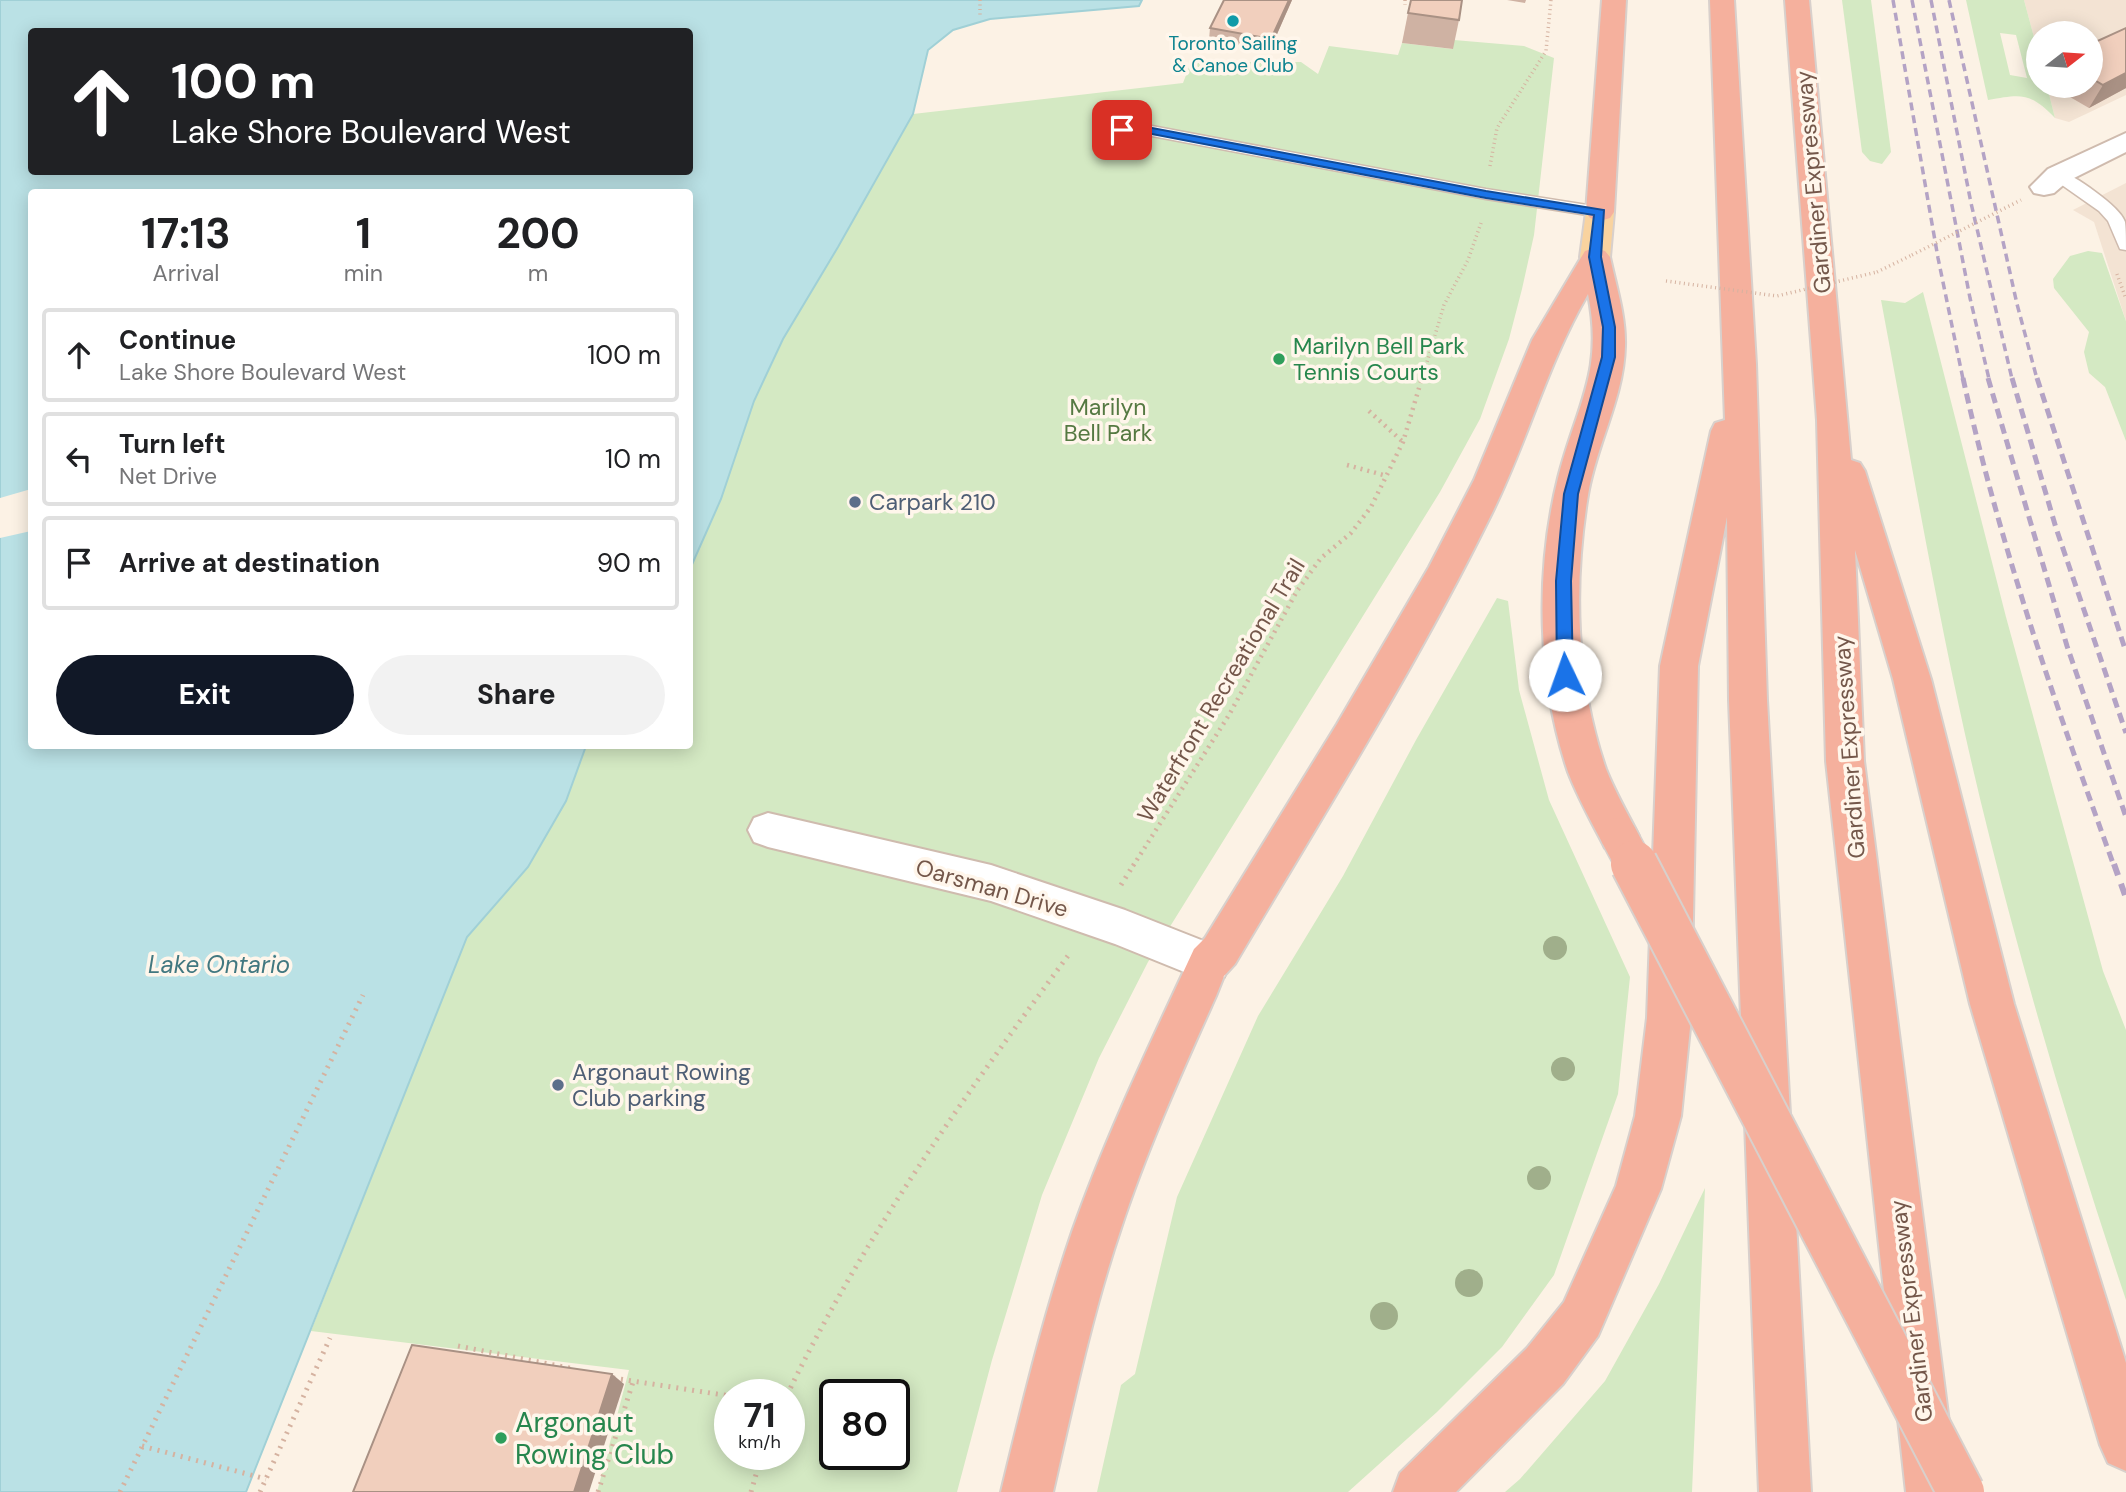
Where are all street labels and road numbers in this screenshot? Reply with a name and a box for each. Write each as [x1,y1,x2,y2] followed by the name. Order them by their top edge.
[1788,69,1838,295] street label: Gardiner Expressway
[1130,553,1312,827] street label: Waterfront Recreational Trail
[1826,634,1872,860] street label: Gardiner Expressway
[912,852,1072,924] street label: Oarsman Drive
[1882,1198,1940,1424] street label: Gardiner Expressway

